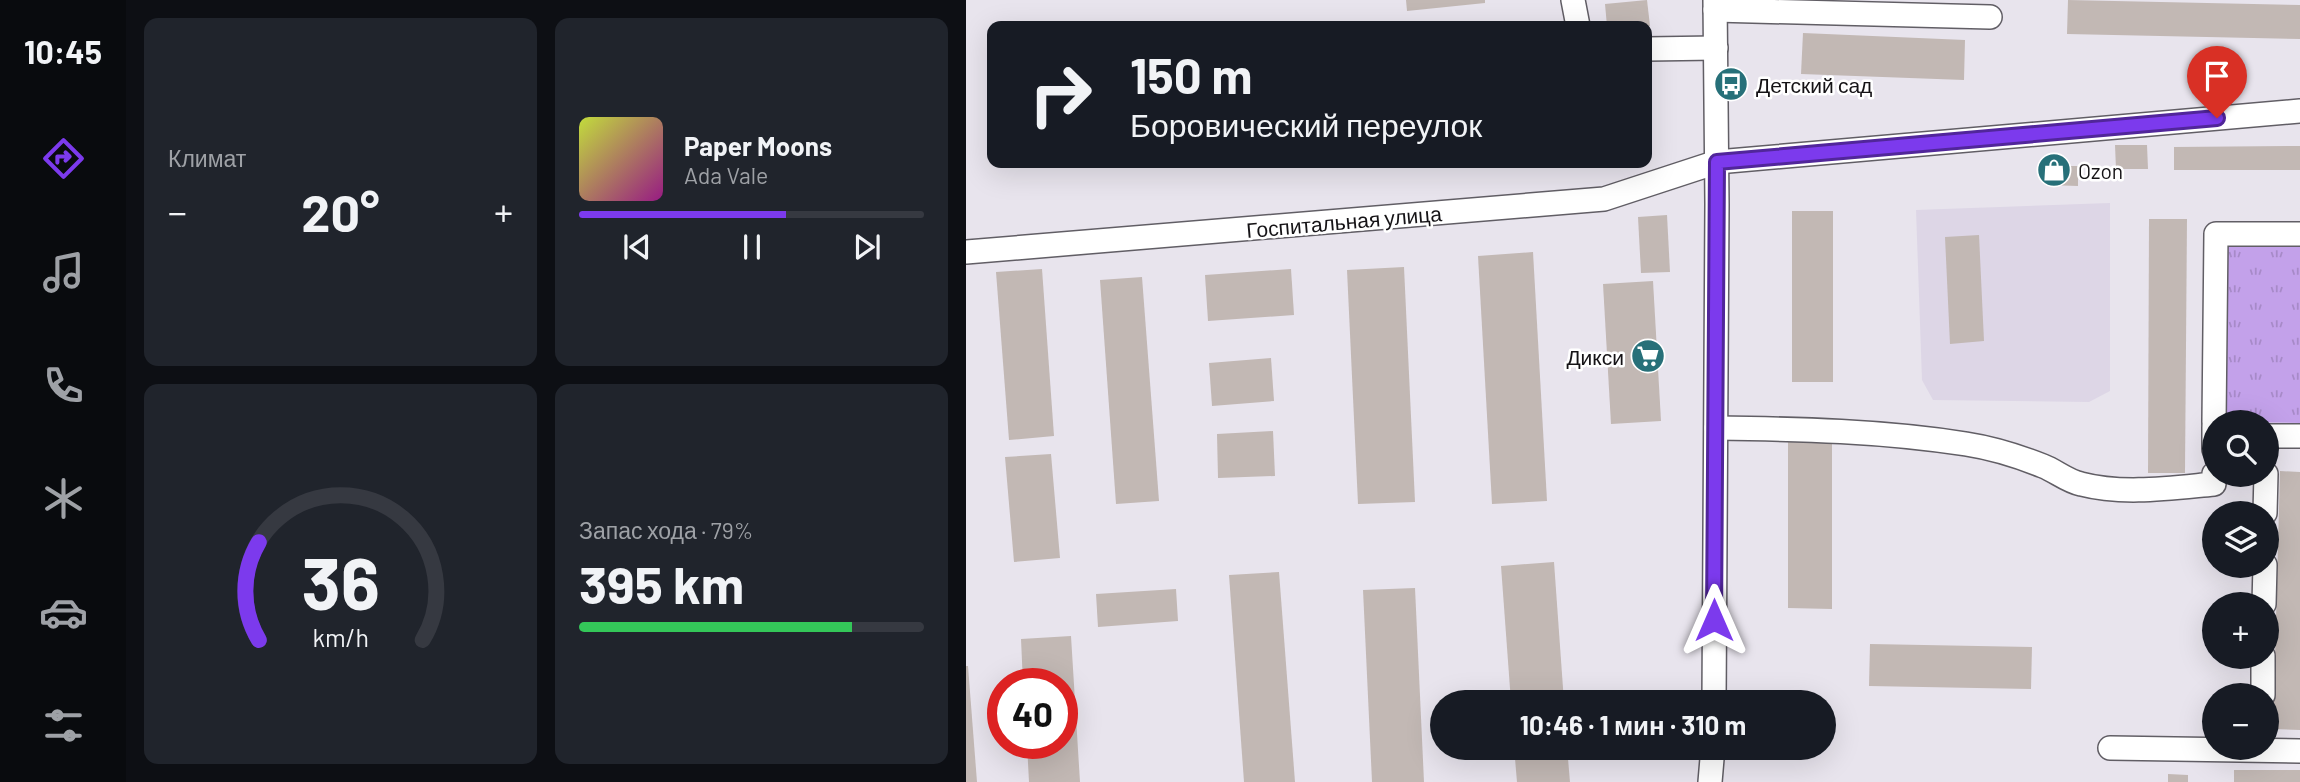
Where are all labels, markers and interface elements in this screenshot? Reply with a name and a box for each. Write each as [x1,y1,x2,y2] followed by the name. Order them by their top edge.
[24,32,102,70] text: 10:45
[1130,45,1252,104] text: 150 m
[2187,46,2247,118] pin
[1015,49,1106,140] icon: right
[2198,57,2236,95] icon: arrive
[1712,65,1750,103] bus stop icon: Детский сад
[1756,72,1872,97] place label: Детский сад
[1130,105,1482,143] text: Боровический переулок
[684,130,832,161] text: Paper Moons
[39,134,88,183] icon: directions
[168,144,246,172] text: Климат
[2035,151,2073,189] shop icon: Ozon
[2078,158,2123,183] place label: Ozon
[684,161,768,189] text: Ada Vale
[301,180,380,242] text: 20°
[168,188,187,234] text: −
[494,188,513,234] text: +
[1245,200,1443,242] street label: Госпитальная улица
[618,228,656,266] icon: previous
[733,228,771,266] icon: pause
[848,228,886,266] icon: next
[39,248,88,297] icon: music
[1629,337,1667,375] supermarket icon: Дикси
[1566,344,1624,369] place label: Дикси
[39,361,88,410] icon: phone
[2202,410,2279,760] map controls
[2202,410,2279,487] button: search
[39,474,88,523] icon: climate
[2202,501,2279,578] button: layers
[579,516,753,544] text: Запас хода · 79%
[301,537,380,625] text: 36
[579,552,744,614] text: 395 km
[1677,583,1751,657] position arrow
[39,588,88,637] icon: car
[2202,592,2279,669] button: +
[312,622,369,652] text: km/h
[987,668,1078,759] speed limit sign: 40
[2202,683,2279,760] button: −
[39,701,88,750] icon: filters
[1520,709,1746,740] text: 10:46 · 1 мин · 310 m

